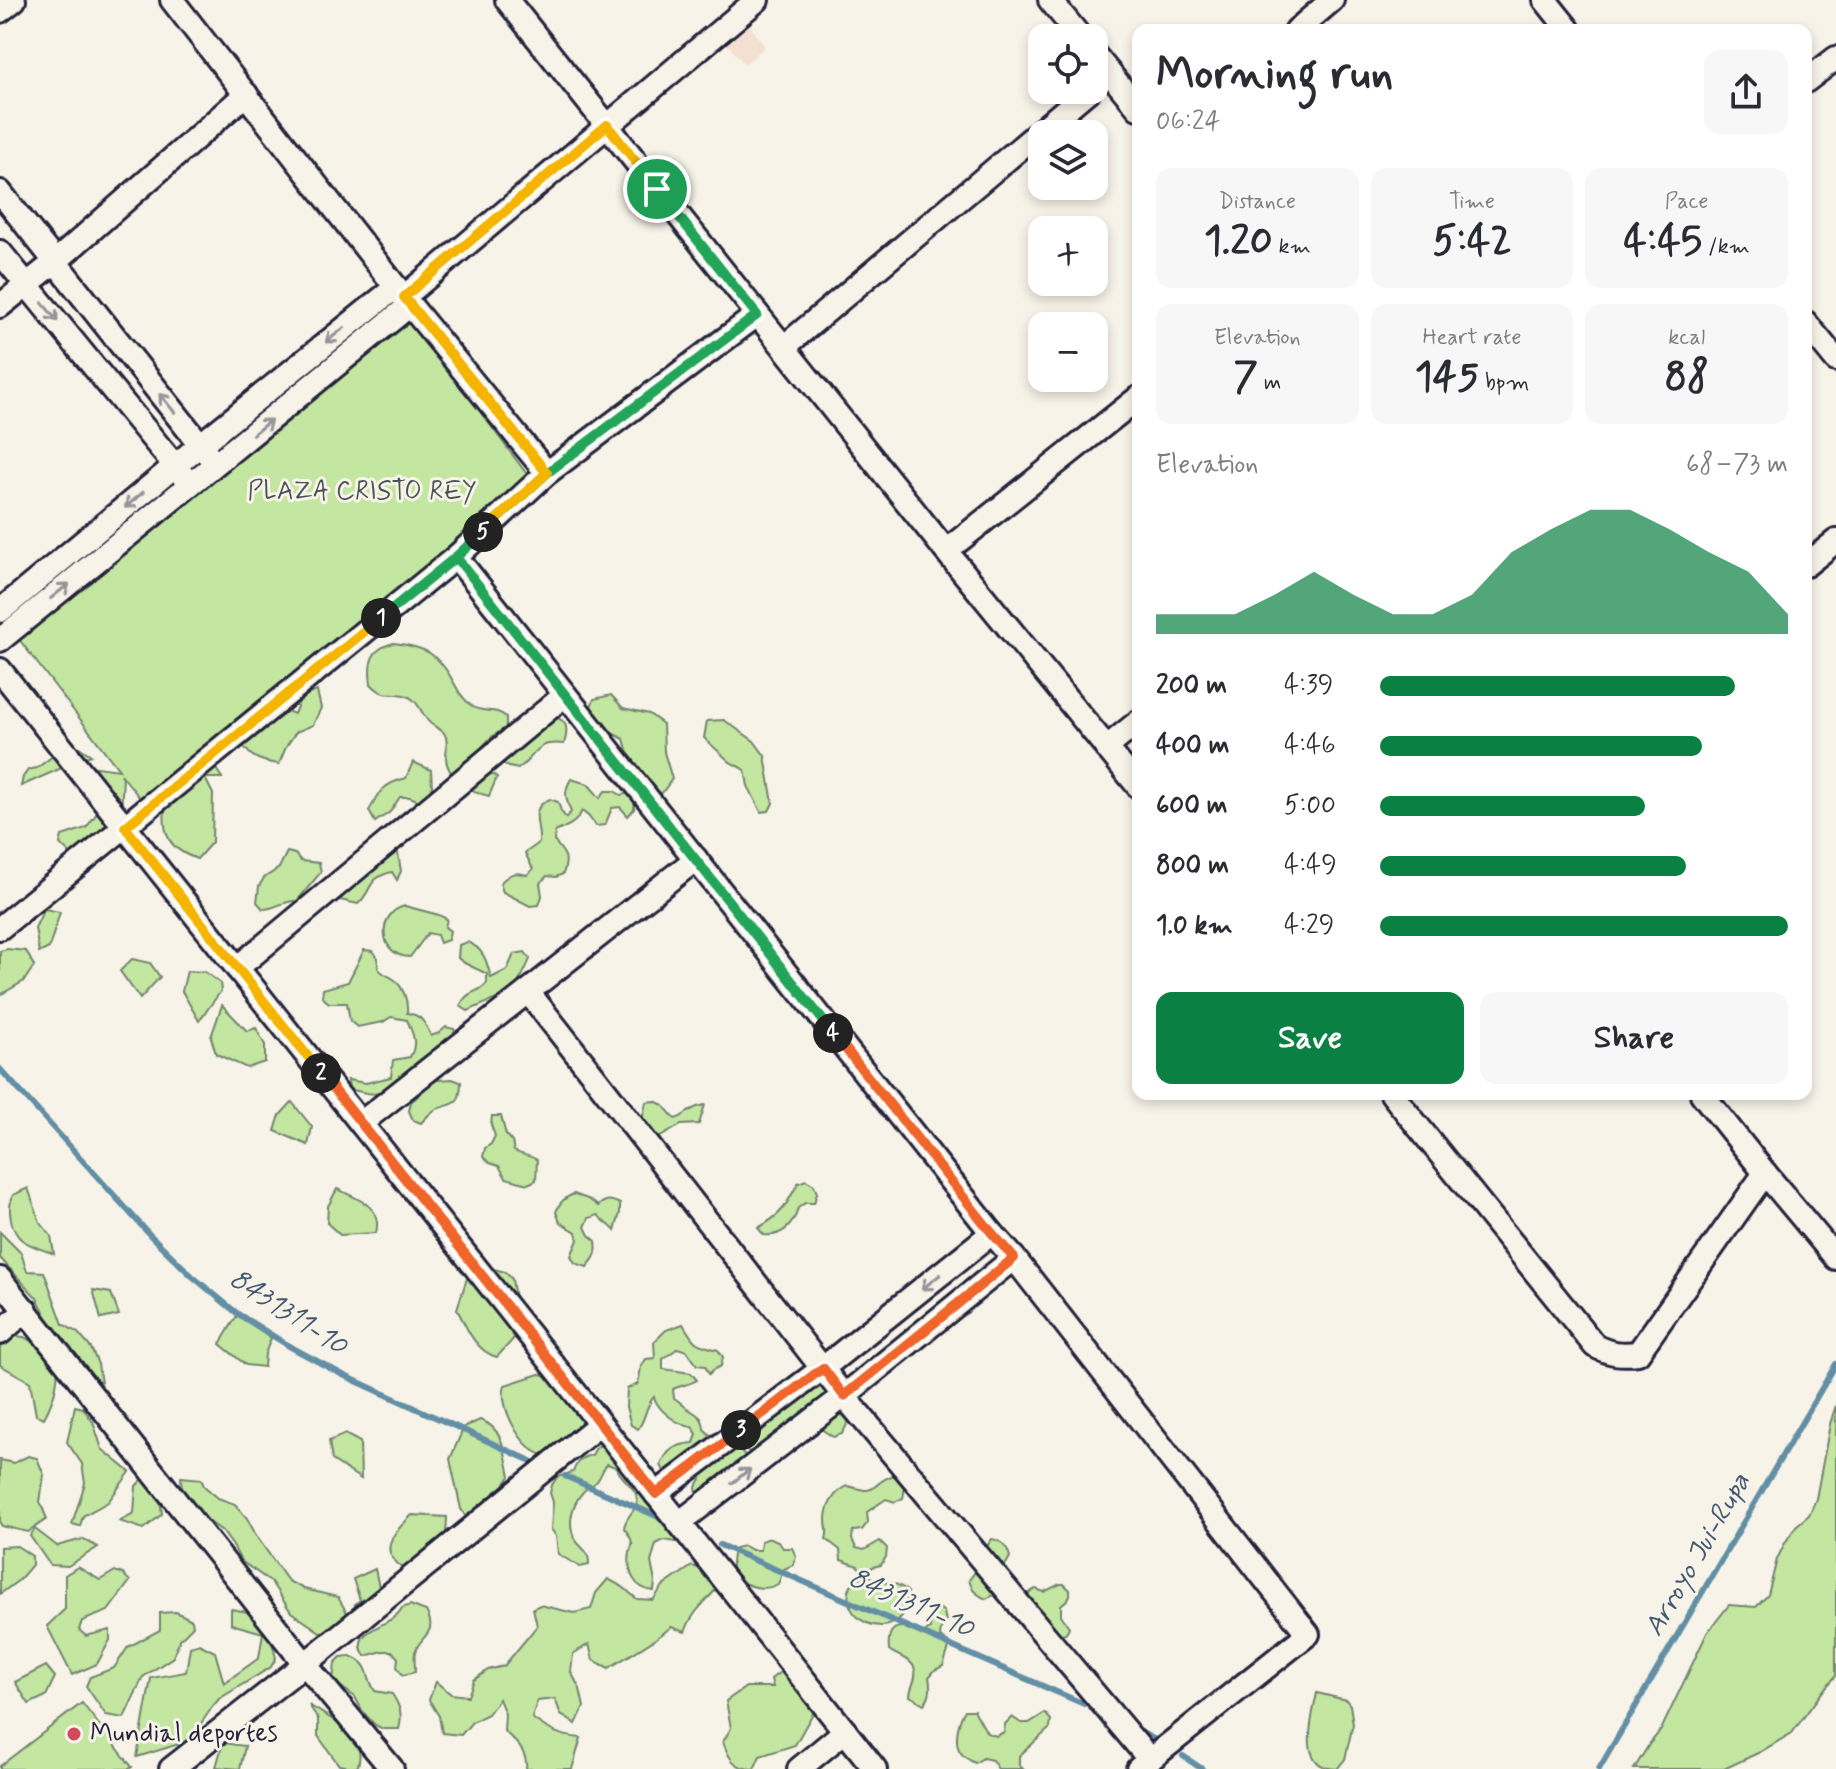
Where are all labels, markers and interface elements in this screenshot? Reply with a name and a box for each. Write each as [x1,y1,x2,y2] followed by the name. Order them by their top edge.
[1028,24,1108,392] map controls
[1028,24,1108,104] button: locate
[1156,46,1393,104] text: Morning run
[1704,50,1788,134] button: share
[1156,105,1220,139] text: 06:24
[1028,120,1108,200] button: layers
[623,155,691,223] pin
[635,167,679,211] icon: arrive
[1219,188,1296,216] text: Distance
[1449,188,1495,216] text: Time
[1665,188,1709,216] text: Pace
[1028,216,1108,296] button: +
[1204,216,1273,268] text: 1.20
[1432,216,1512,268] text: 5:42
[1624,216,1702,268] text: 4:45
[1273,233,1311,261] text: km
[1702,233,1750,261] text: /km
[41,301,58,322] one-way arrow
[1028,312,1108,392] button: −
[1214,324,1301,352] text: Elevation
[1423,324,1521,352] text: Heart rate
[1668,324,1705,352] text: kcal
[325,327,346,344] one-way arrow
[1233,352,1258,404] text: 7
[1415,352,1479,404] text: 145
[1664,352,1709,404] text: 88
[1258,369,1281,397] text: m
[1479,369,1529,397] text: bpm
[158,393,176,414] one-way arrow
[251,418,272,435] one-way arrow
[1156,448,1258,482] text: Elevation
[1686,448,1788,482] text: 68–73 m
[248,475,476,509] park label: PLAZA CRISTO REY
[124,491,145,509] one-way arrow
[463,512,503,552] pin: 5
[476,518,490,546] text: 5
[50,582,70,600] one-way arrow
[361,598,401,638] pin: 1
[376,604,386,632] text: 1
[1156,669,1227,703] text: 200 m
[1284,669,1333,703] text: 4:39
[1156,729,1229,763] text: 400 m
[1284,729,1336,763] text: 4:46
[1156,789,1228,823] text: 600 m
[1284,789,1336,823] text: 5:00
[1156,849,1229,883] text: 800 m
[1284,849,1337,883] text: 4:49
[1156,909,1233,943] text: 1.0 km
[1284,909,1334,943] text: 4:29
[1156,992,1464,1084] button: Save
[1480,992,1788,1084] button: Share
[813,1013,853,1053] pin: 4
[827,1019,839,1047] text: 4
[301,1053,341,1093] pin: 2
[316,1059,326,1087] text: 2
[222,1261,356,1366] water label: 8431311-10
[921,1273,942,1291] one-way arrow
[721,1410,761,1450] pin: 3
[736,1416,746,1444] text: 3
[1636,1466,1760,1643] water label: Arroyo Jui-Rupa
[730,1467,751,1484] one-way arrow
[843,1560,981,1649] water label: 8431311-10
[90,1717,278,1751] place label: Mundial deportes
[65,1725,83,1743] marker: Mundial deportes

